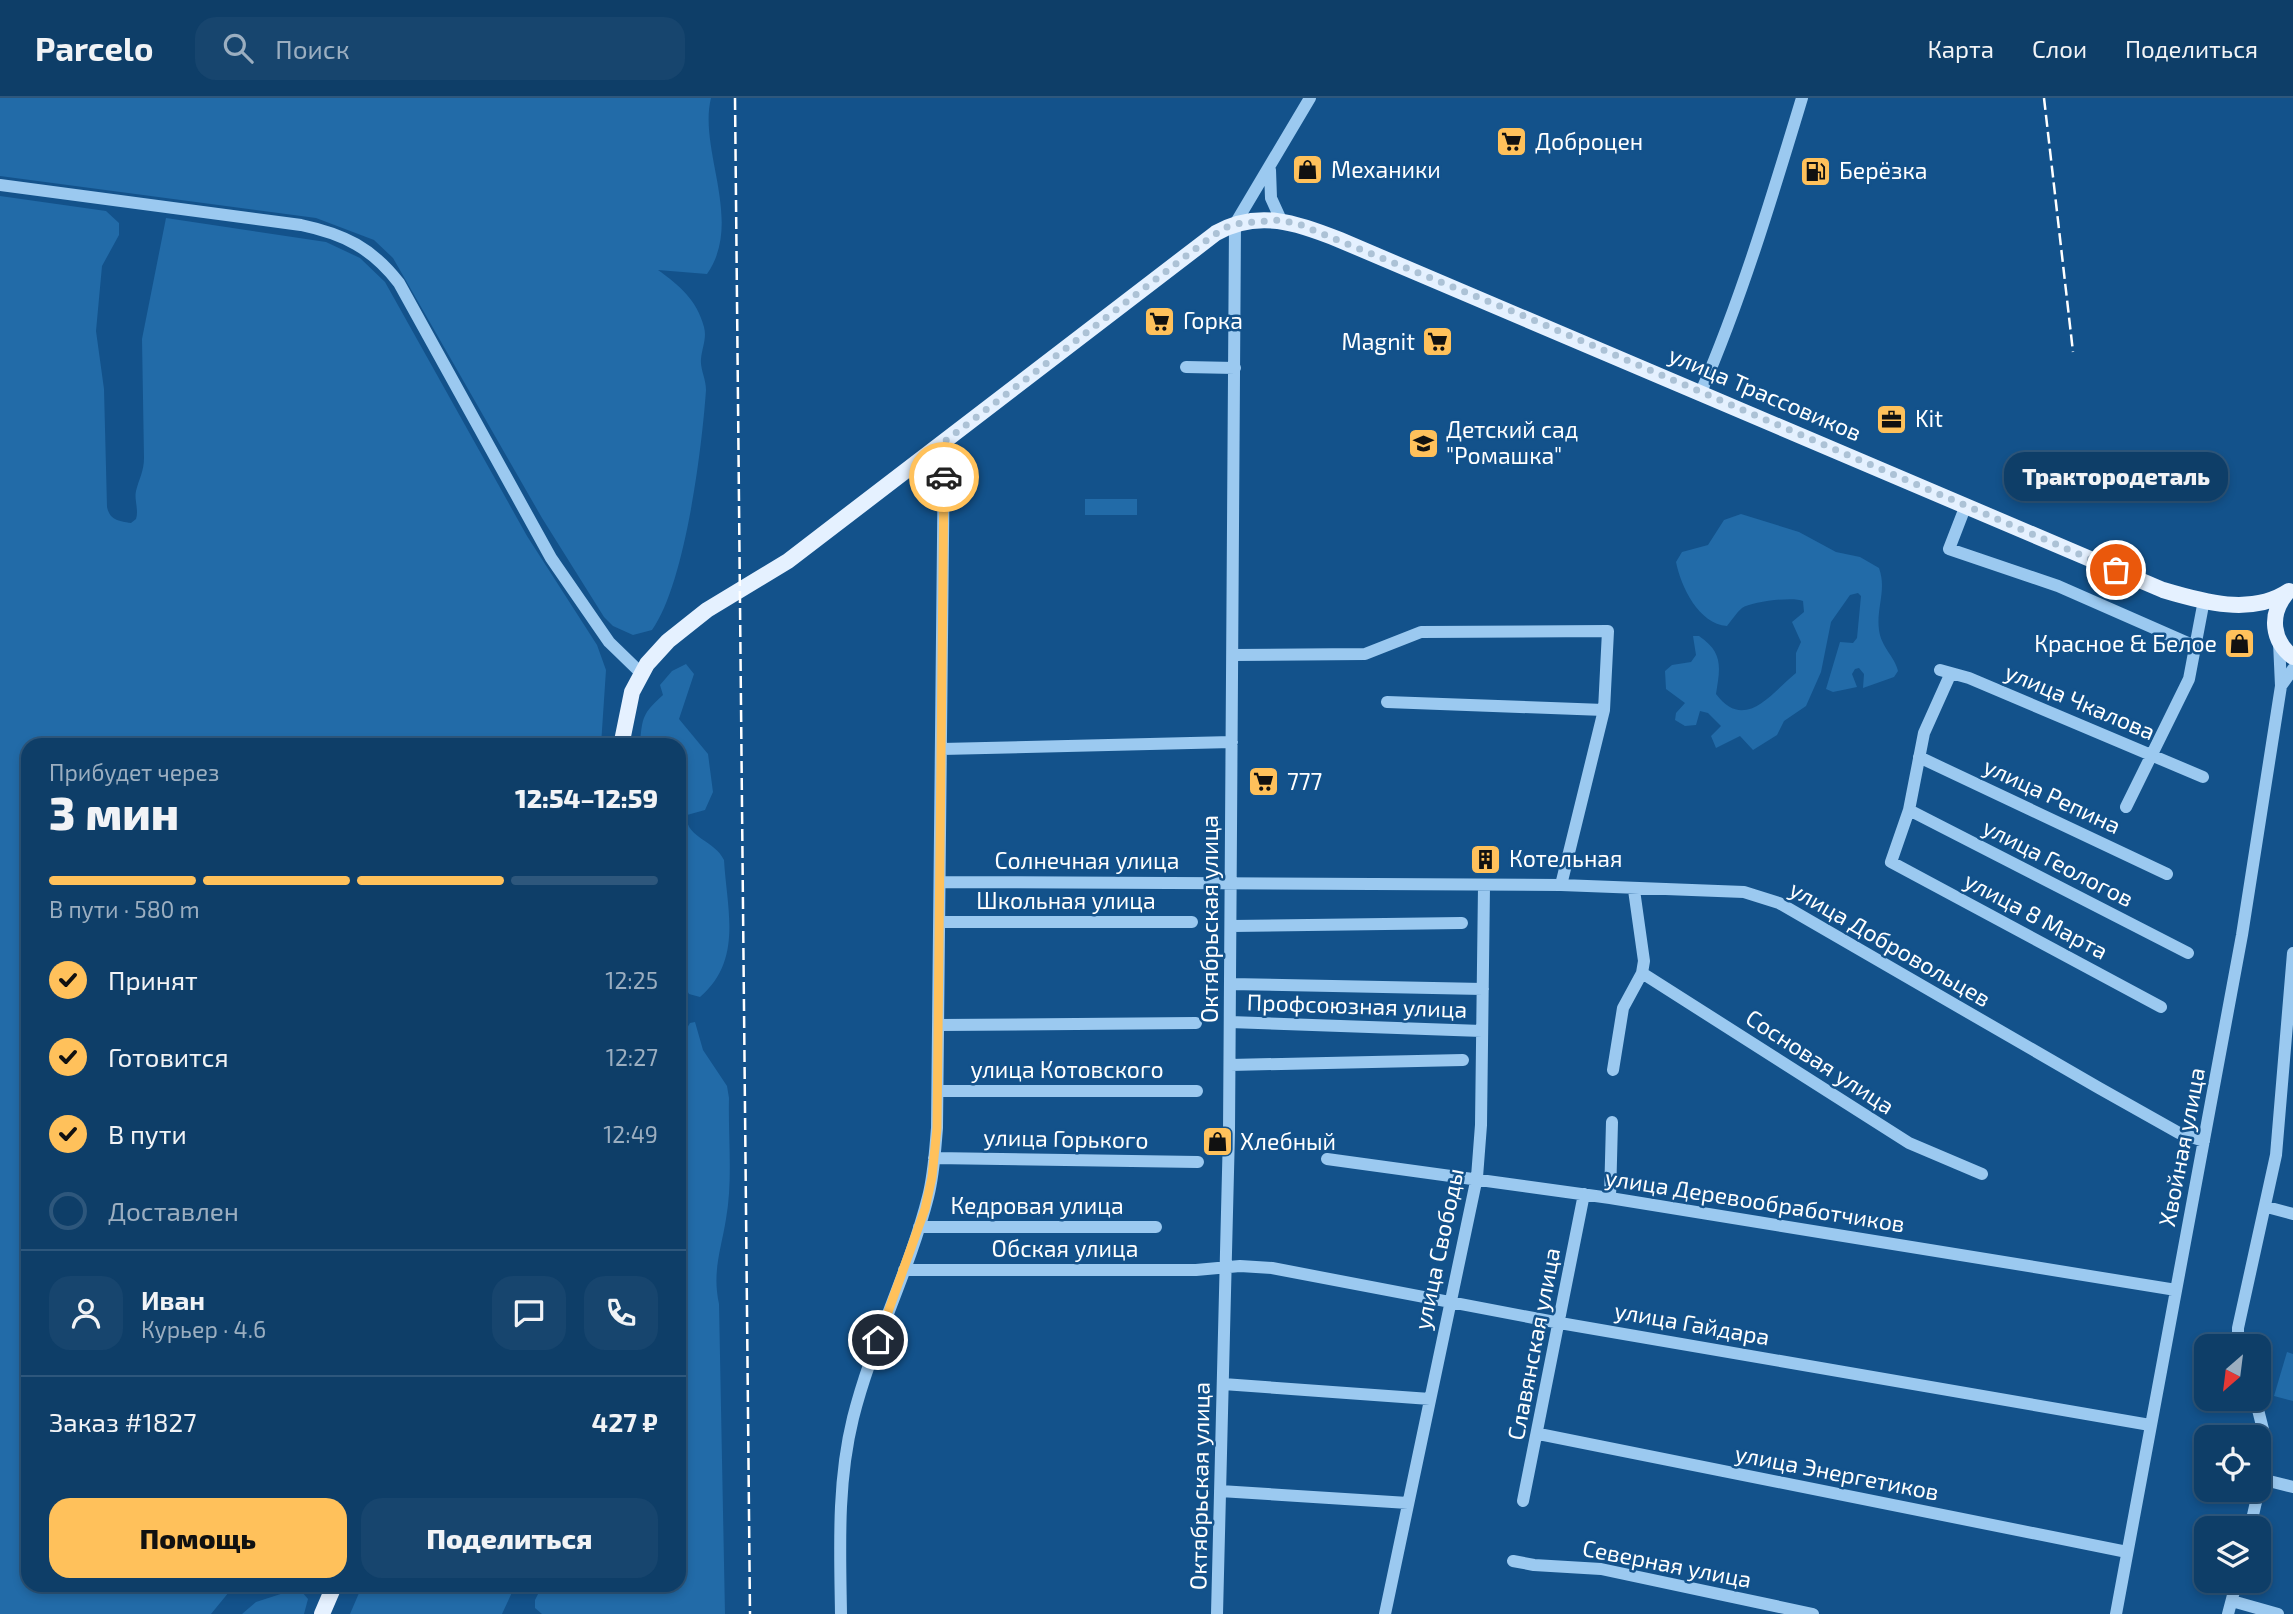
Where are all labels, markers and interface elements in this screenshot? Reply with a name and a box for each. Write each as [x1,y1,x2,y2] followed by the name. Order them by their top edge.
[195,17,685,80] search box
[35,28,153,68] text: Parcelo
[219,29,257,67] icon: search
[275,33,350,64] text: Поиск
[1927,34,1994,63] text: Карта
[2032,34,2087,63] text: Слои
[2125,34,2258,63] text: Поделиться
[1495,125,1529,159] supermarket icon: Доброцен
[1535,127,1643,155] place label: Доброцен
[1291,153,1325,187] shop icon: Механики
[1799,154,1833,188] fuel station icon: Берёзка
[1331,155,1441,183] place label: Механики
[1839,156,1927,184] place label: Берёзка
[1143,304,1177,338] supermarket icon: Горка
[1183,306,1243,334] place label: Горка
[1421,325,1455,359] supermarket icon: Magnit
[1342,327,1415,355] place label: Magnit
[1664,340,1866,447] street label: улица Трассовиков
[1875,402,1909,436] office icon: Kit
[1915,404,1943,432] place label: Kit
[1446,415,1578,469] place label: Детский сад "Ромашка"
[1406,426,1440,460] school or university icon: Детский сад "Ромашка"
[909,442,979,512] courier
[2004,451,2228,500] callout: Трактородеталь
[925,458,963,496] icon: car
[2022,462,2210,490] text: Трактородеталь
[2086,540,2146,600] pin
[2097,551,2135,589] icon: bag
[2223,627,2257,661] shop icon: Красное & Белое
[2034,629,2217,657] place label: Красное & Белое
[2001,657,2160,746] street label: улица Чкалова
[1979,751,2125,840] street label: улица Репина
[49,758,219,786] text: Прибудет через
[1247,765,1281,799] supermarket icon: 777
[1287,767,1323,795] place label: 777
[515,782,658,813] text: 12:54–12:59
[49,784,179,839] text: 3 мин
[1978,812,2138,913] street label: улица Геологов
[1195,815,1224,1023] street label: Октябрьская улица
[1469,842,1503,876] building icon: Котельная
[1509,844,1622,872] place label: Котельная
[995,846,1179,875] street label: Солнечная улица
[1959,866,2113,966] street label: улица 8 Марта
[1785,874,1996,1013] street label: улица Добровольцев
[976,886,1156,915] street label: Школьная улица
[49,895,200,923] text: В пути · 580 m
[49,961,87,999] icon: check
[108,964,198,995] text: Принят
[605,966,658,994] text: 12:25
[1246,987,1468,1024] street label: Профсоюзная улица
[1741,1003,1900,1120] street label: Сосновая улица
[49,1038,87,1076] icon: check
[108,1041,229,1072] text: Готовится
[606,1043,658,1071] text: 12:27
[970,1055,1164,1084] street label: улица Котовского
[2152,1065,2211,1229] street label: Хвойная улица
[49,1115,87,1153] icon: check
[108,1118,187,1149] text: В пути
[603,1120,658,1148] text: 12:49
[983,1123,1149,1154] street label: улица Горького
[1200,1125,1234,1159] shop icon: Хлебный
[1240,1127,1336,1155] place label: Хлебный
[1603,1162,1907,1239] street label: улица Деревообработчиков
[1407,1165,1470,1332] street label: улица Свободы
[950,1191,1124,1220] street label: Кедровая улица
[108,1195,239,1226] text: Доставлен
[992,1234,1138,1263] street label: Обская улица
[1501,1245,1566,1443] street label: Славянская улица
[49,1276,123,1350] button: person
[492,1276,566,1350] button: chat
[584,1276,658,1350] button: phone
[141,1284,205,1315] text: Иван
[1612,1296,1772,1351] street label: улица Гайдара
[848,1310,908,1370] pin
[141,1315,266,1343] text: Курьер · 4.6
[859,1321,897,1359] icon: home
[2194,1334,2272,1410] north arrow
[2194,1334,2271,1593] map controls
[1183,1382,1216,1590] street label: Октябрьская улица
[49,1406,197,1437] text: Заказ #1827
[592,1406,658,1437] text: 427 ₽
[2194,1425,2271,1502] button: locate
[1733,1439,1942,1507] street label: улица Энергетиков
[49,1498,347,1578] button: Помощь
[361,1498,658,1578] button: Поделиться
[2194,1516,2271,1593] button: layers
[1580,1533,1754,1594] street label: Северная улица

